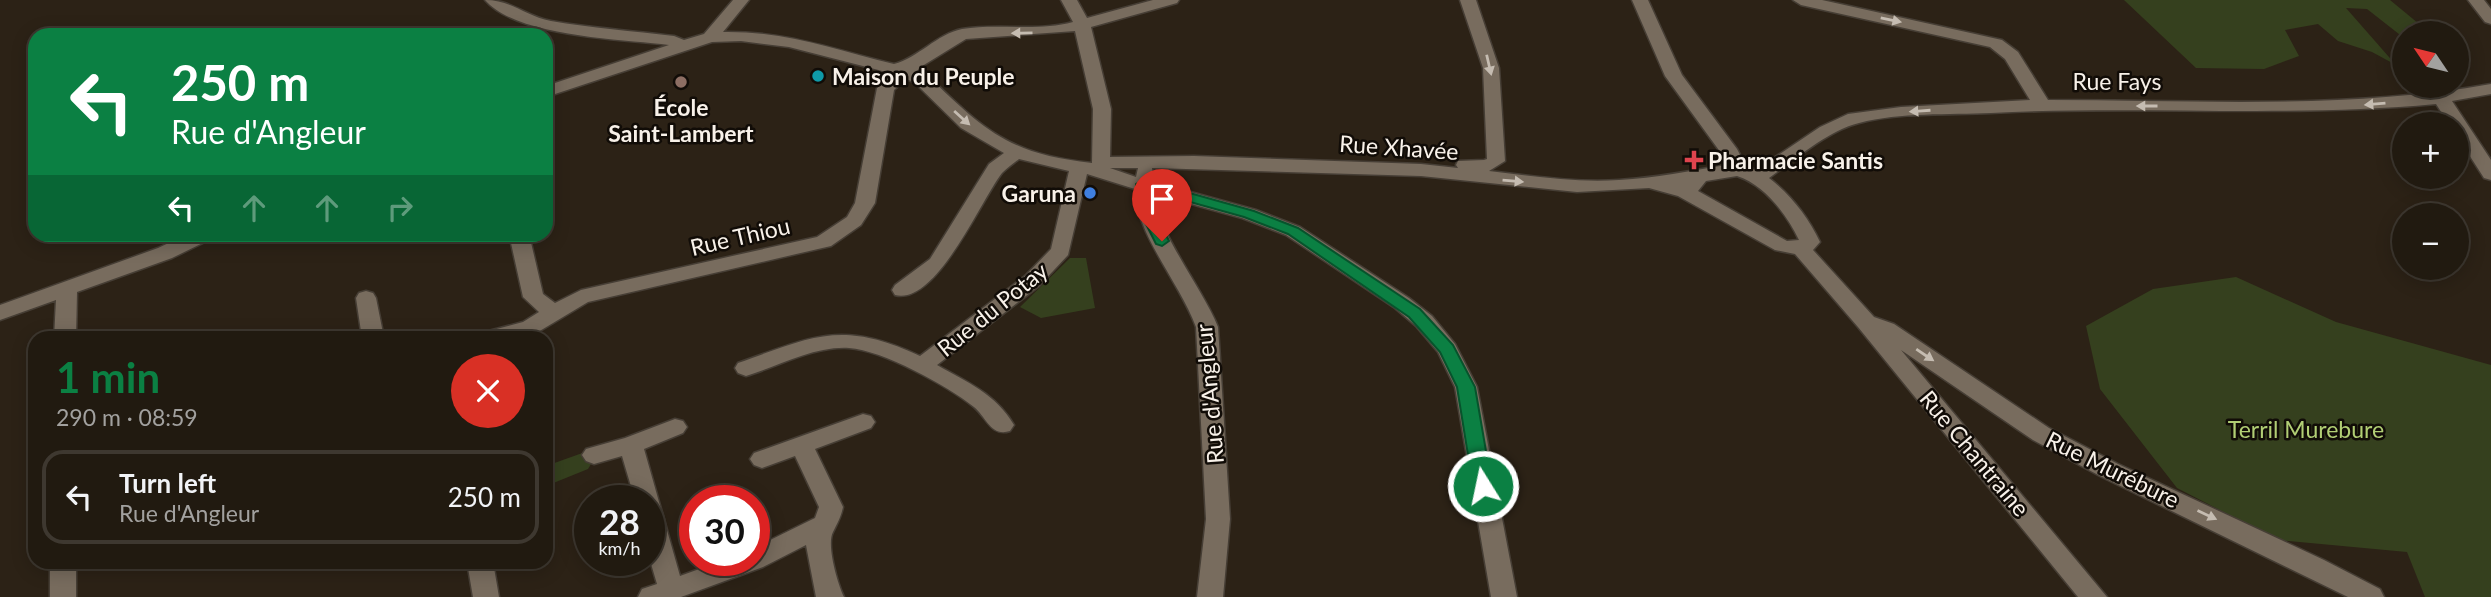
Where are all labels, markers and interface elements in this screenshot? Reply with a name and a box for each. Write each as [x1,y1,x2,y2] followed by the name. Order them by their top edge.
[1880,14,1902,25] one-way arrow
[2392,21,2469,98] north arrow
[2392,21,2469,280] map controls
[1011,27,1033,38] one-way arrow
[171,53,309,111] text: 250 m
[1484,54,1495,76] one-way arrow
[56,56,147,147] icon: left
[832,62,1014,90] place label: Maison du Peuple
[2073,67,2162,95] street label: Rue Fays
[810,68,826,84] marker: Maison du Peuple
[673,74,689,90] marker: École Saint-Lambert
[608,93,754,147] place label: École Saint-Lambert
[2364,99,2386,110] one-way arrow
[2136,100,2158,112] one-way arrow
[1909,105,1931,116] one-way arrow
[953,110,970,125] one-way arrow
[171,112,366,151] text: Rue d'Angleur
[2392,112,2469,189] button: +
[1338,129,1460,165] street label: Rue Xhavée
[1708,146,1883,174] place label: Pharmacie Santis
[1686,152,1702,168] marker: Pharmacie Santis
[1132,169,1192,241] pin
[1502,176,1524,187] one-way arrow
[1001,179,1076,207] place label: Garuna
[1143,180,1181,218] icon: arrive
[1082,185,1098,201] marker: Garuna
[162,189,200,227] icon: left
[235,189,273,227] icon: ahead
[308,189,346,227] icon: ahead
[381,189,419,227] icon: right
[2392,203,2469,280] button: −
[687,211,793,261] street label: Rue Thiou
[931,256,1053,362] street label: Rue du Potay
[1189,322,1229,465] street label: Rue d'Angleur
[1916,348,1934,362] one-way arrow
[56,352,160,402] text: 1 min
[451,354,525,428] button: close
[1914,384,2036,522] street label: Rue Chantraine
[56,403,198,431] text: 290 m · 08:59
[2228,415,2384,443] park label: Terril Murebure
[2042,425,2184,513] street label: Rue Murébure
[1446,449,1520,523] position arrow
[119,467,216,499] text: Turn left
[60,478,98,516] icon: left
[448,481,521,513] text: 250 m
[679,485,770,576] speed limit sign: 30
[119,499,259,527] text: Rue d'Angleur
[599,500,640,542] text: 28
[2197,510,2218,521] one-way arrow
[598,537,641,559] text: km/h

